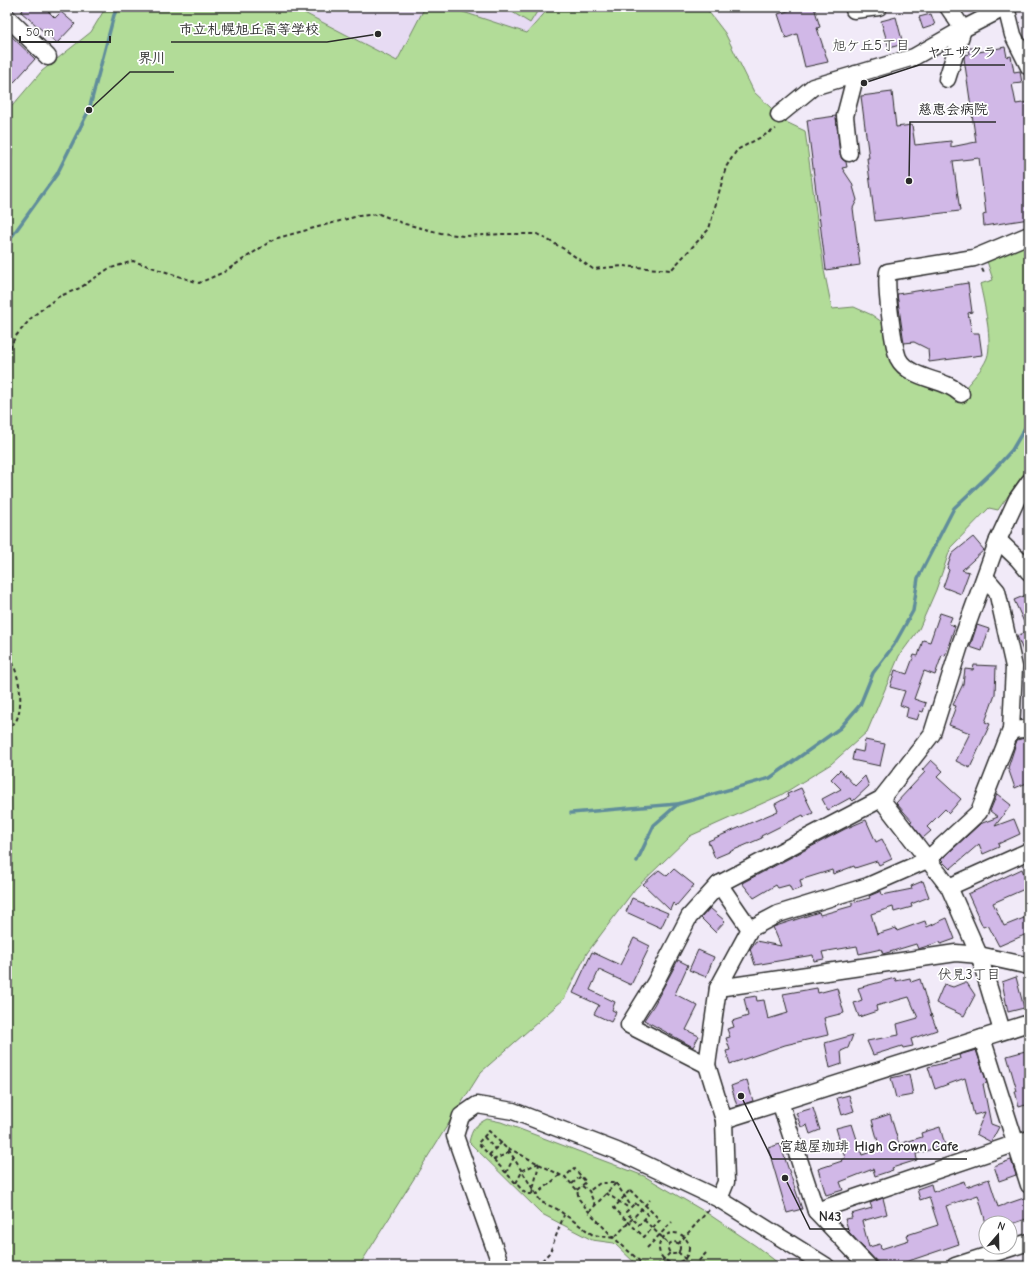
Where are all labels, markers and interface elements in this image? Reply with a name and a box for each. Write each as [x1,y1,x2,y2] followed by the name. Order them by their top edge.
[171,16,327,42] callout: 市立札幌旭丘高等学校
[20,18,110,44] scale bar
[179,21,319,38] text: 市立札幌旭丘高等学校
[26,25,54,39] text: 50 m
[832,37,910,54] district label: 旭ケ丘5丁目
[919,39,1005,65] callout: ヤエザクラ
[927,44,997,61] text: ヤエザクラ
[130,46,174,72] callout: 界川
[138,50,166,67] text: 界川
[910,96,996,122] callout: 慈恵会病院
[918,101,988,118] text: 慈恵会病院
[937,966,1001,983] district label: 伏見3丁目
[772,1133,967,1159] callout: 宮越屋珈琲 High Grown Cafe
[780,1138,959,1155] text: 宮越屋珈琲 High Grown Cafe
[810,1203,849,1229] callout: N43
[819,1208,841,1225] text: N43
[978,1215,1018,1255] north arrow
[996,1219,1007,1233] text: N

